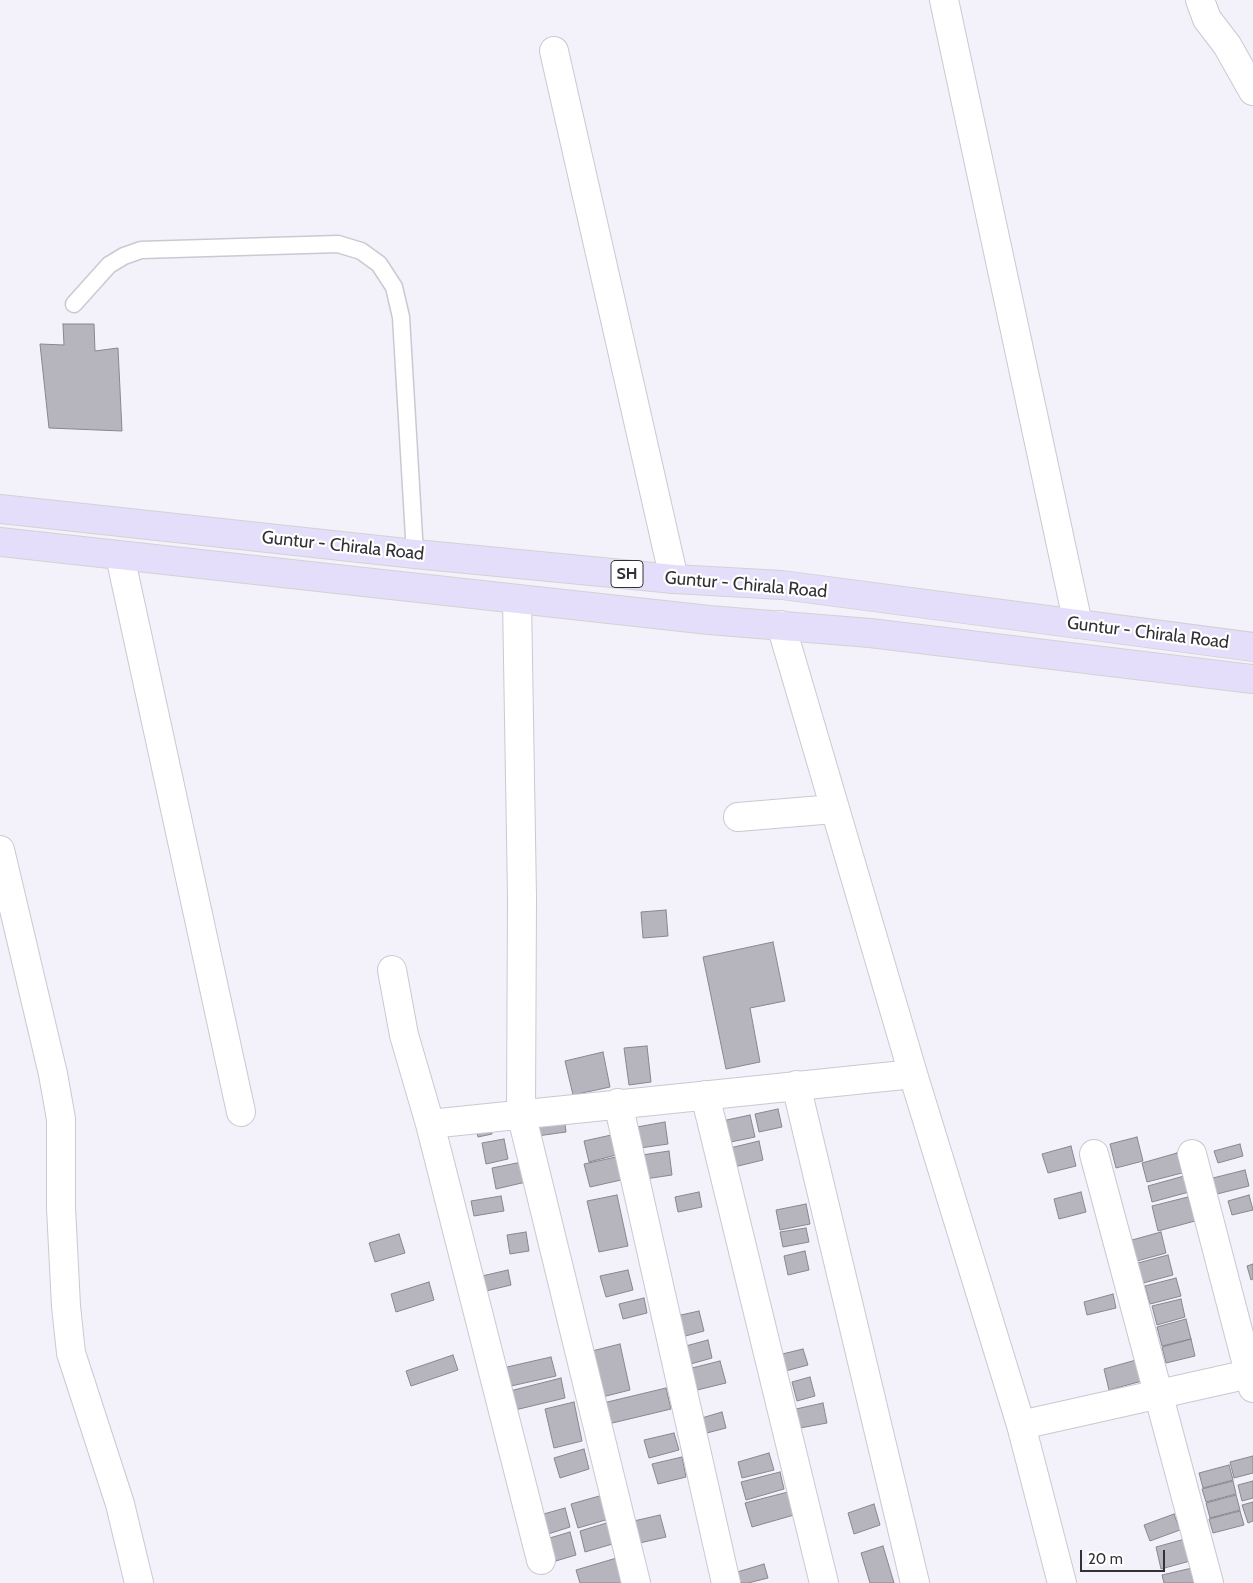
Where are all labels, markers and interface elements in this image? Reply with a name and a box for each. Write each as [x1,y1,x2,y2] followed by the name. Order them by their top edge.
[261,527,425,565] street label: Guntur - Chirala Road
[611,560,643,588] road number: SH
[664,567,828,603] street label: Guntur - Chirala Road
[1066,612,1230,654] street label: Guntur - Chirala Road
[1083,1540,1168,1572] scale bar
[1088,1550,1123,1568] text: 20 m

